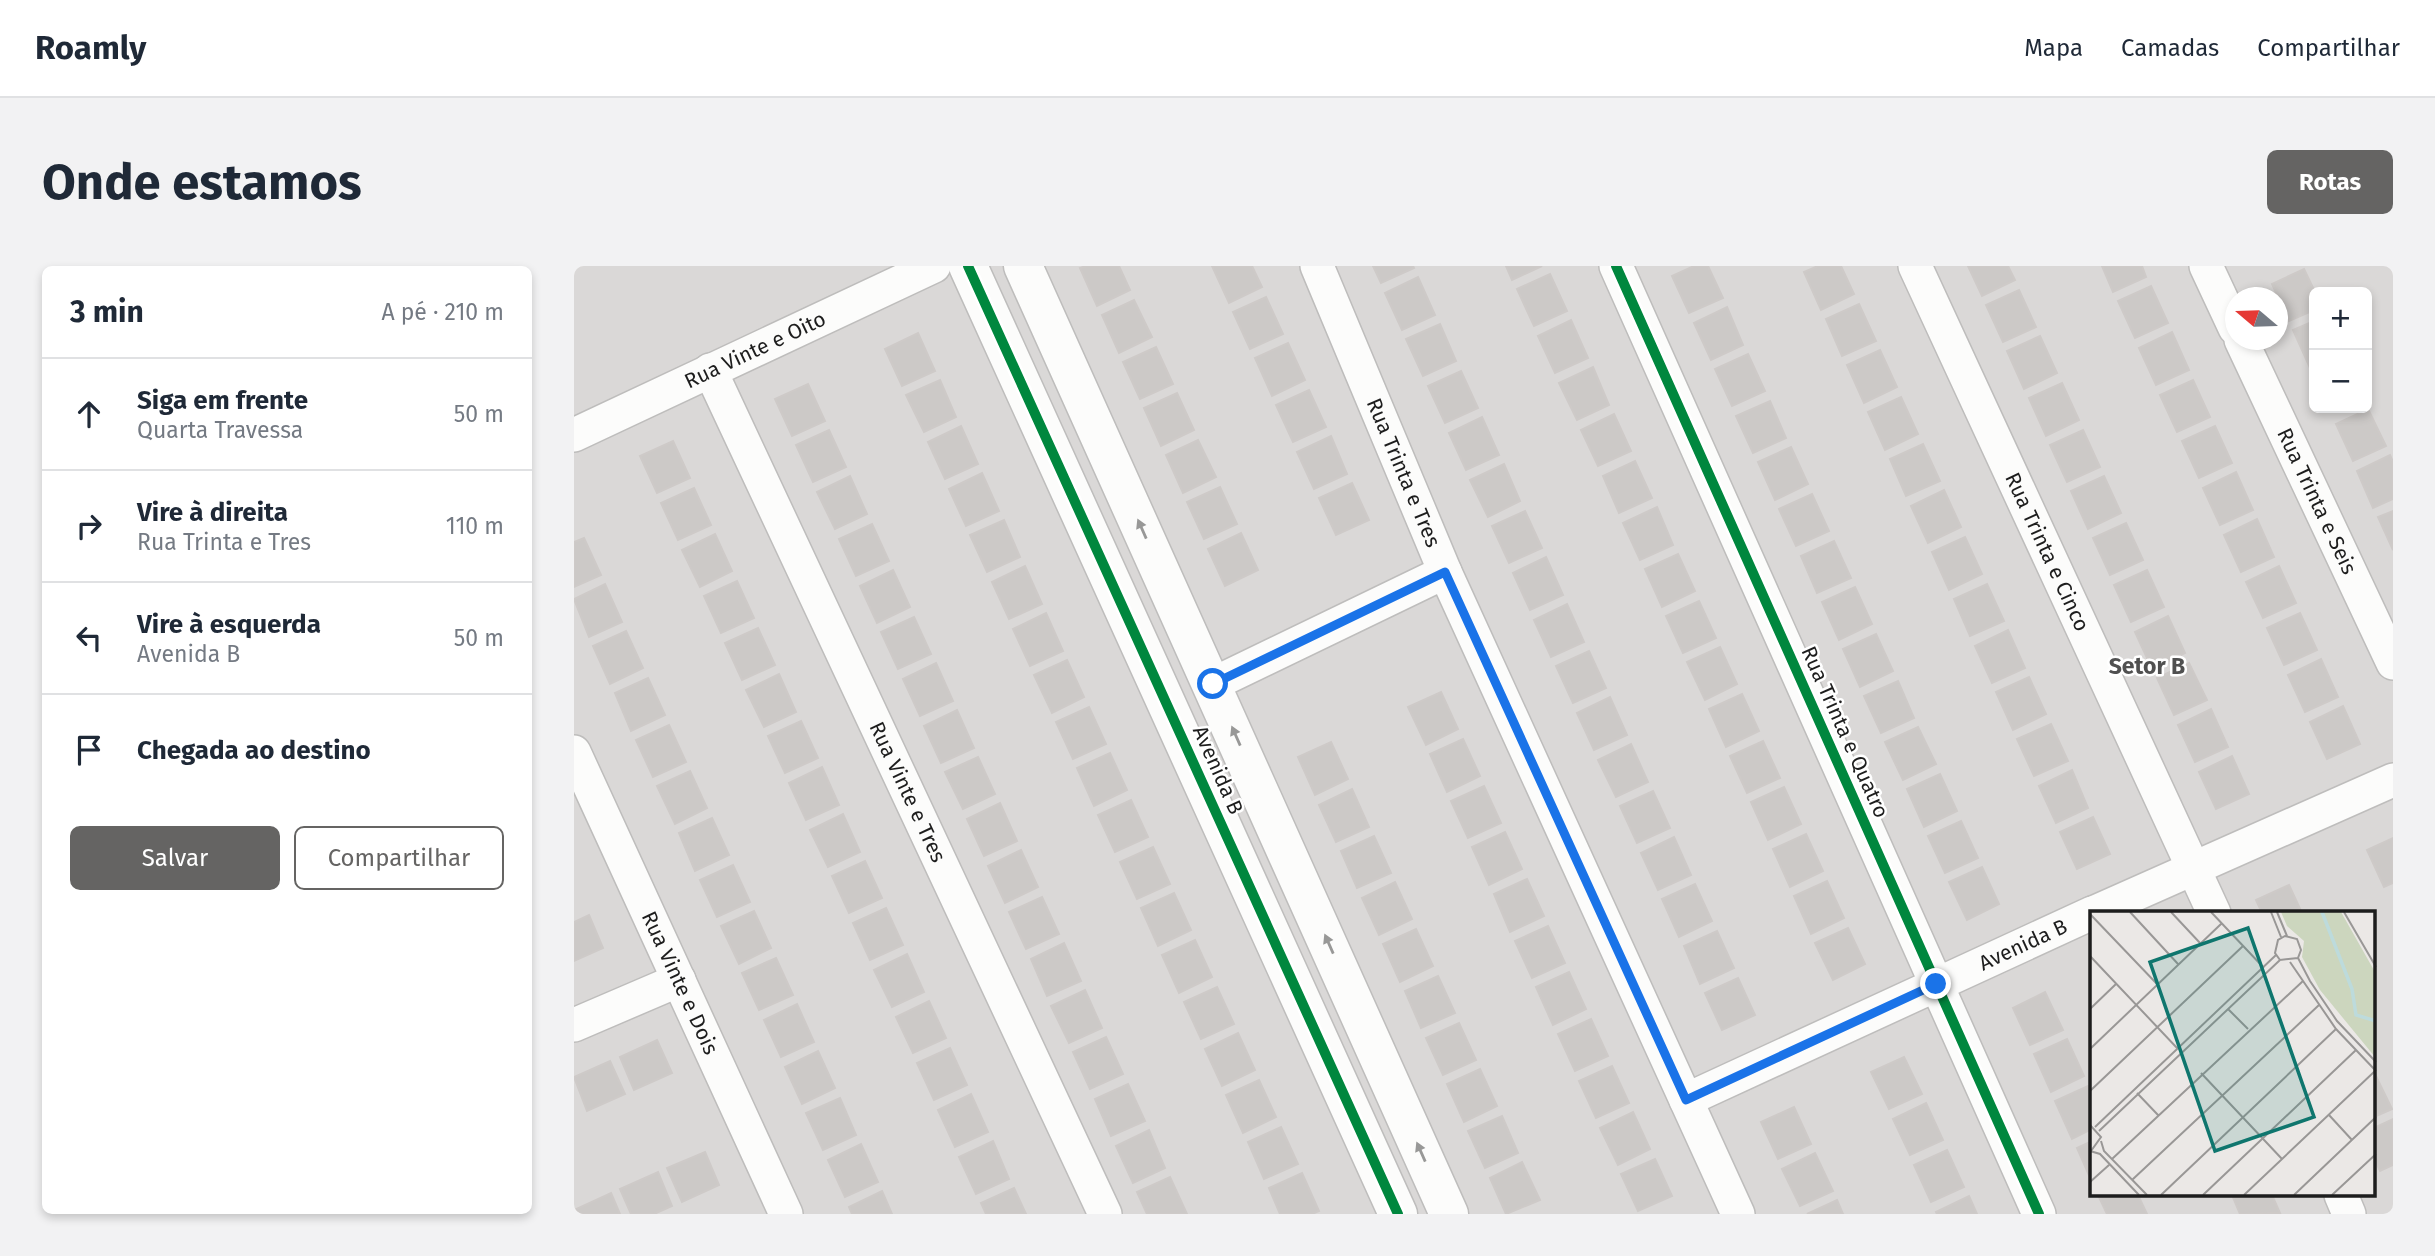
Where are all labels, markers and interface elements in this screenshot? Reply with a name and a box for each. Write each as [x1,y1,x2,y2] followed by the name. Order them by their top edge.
[35,28,146,68] text: Roamly
[2024,34,2083,62] text: Mapa
[2121,34,2219,62] text: Camadas
[2257,34,2400,62] text: Compartilhar
[2267,150,2393,214] button: Rotas
[42,153,362,212] text: Onde estamos
[2225,287,2288,350] north arrow
[2309,287,2372,413] map controls
[2309,287,2372,350] button: +
[70,294,144,330] text: 3 min
[381,298,504,326] text: A pé · 210 m
[680,306,830,394] street label: Rua Vinte e Oito
[2309,350,2372,413] button: −
[137,385,308,416] text: Siga em frente
[1361,394,1446,551] street label: Rua Trinta e Tres
[70,395,108,433] icon: ahead
[454,400,504,428] text: 50 m
[137,416,303,444] text: Quarta Travessa
[2271,424,2362,579] street label: Rua Trinta e Seis
[1999,468,2095,635] street label: Rua Trinta e Cinco
[137,497,288,528] text: Vire à direita
[70,507,108,545] icon: right
[446,512,504,540] text: 110 m
[1136,518,1147,539] one-way arrow
[137,528,311,556] text: Rua Trinta e Tres
[137,609,321,640] text: Vire à esquerda
[70,619,108,657] icon: left
[454,624,504,652] text: 50 m
[137,640,240,668] text: Avenida B
[1795,642,1895,822] street label: Rua Trinta e Quatro
[2109,652,2185,680] district label: Setor B
[1197,668,1228,699] route start
[863,718,952,867] street label: Rua Vinte e Tres
[1187,722,1249,818] street label: Avenida B
[1230,726,1242,746] one-way arrow
[70,731,108,769] icon: arrive
[137,735,371,766] text: Chegada ao destino
[70,826,280,890] button: Salvar
[294,826,504,890] button: Compartilhar
[636,907,724,1059] street label: Rua Vinte e Dois
[2090,911,2375,1196] inset map
[1975,913,2071,976] street label: Avenida B
[1323,934,1335,954] one-way arrow
[1920,968,1951,999] route end
[1415,1141,1426,1162] one-way arrow

